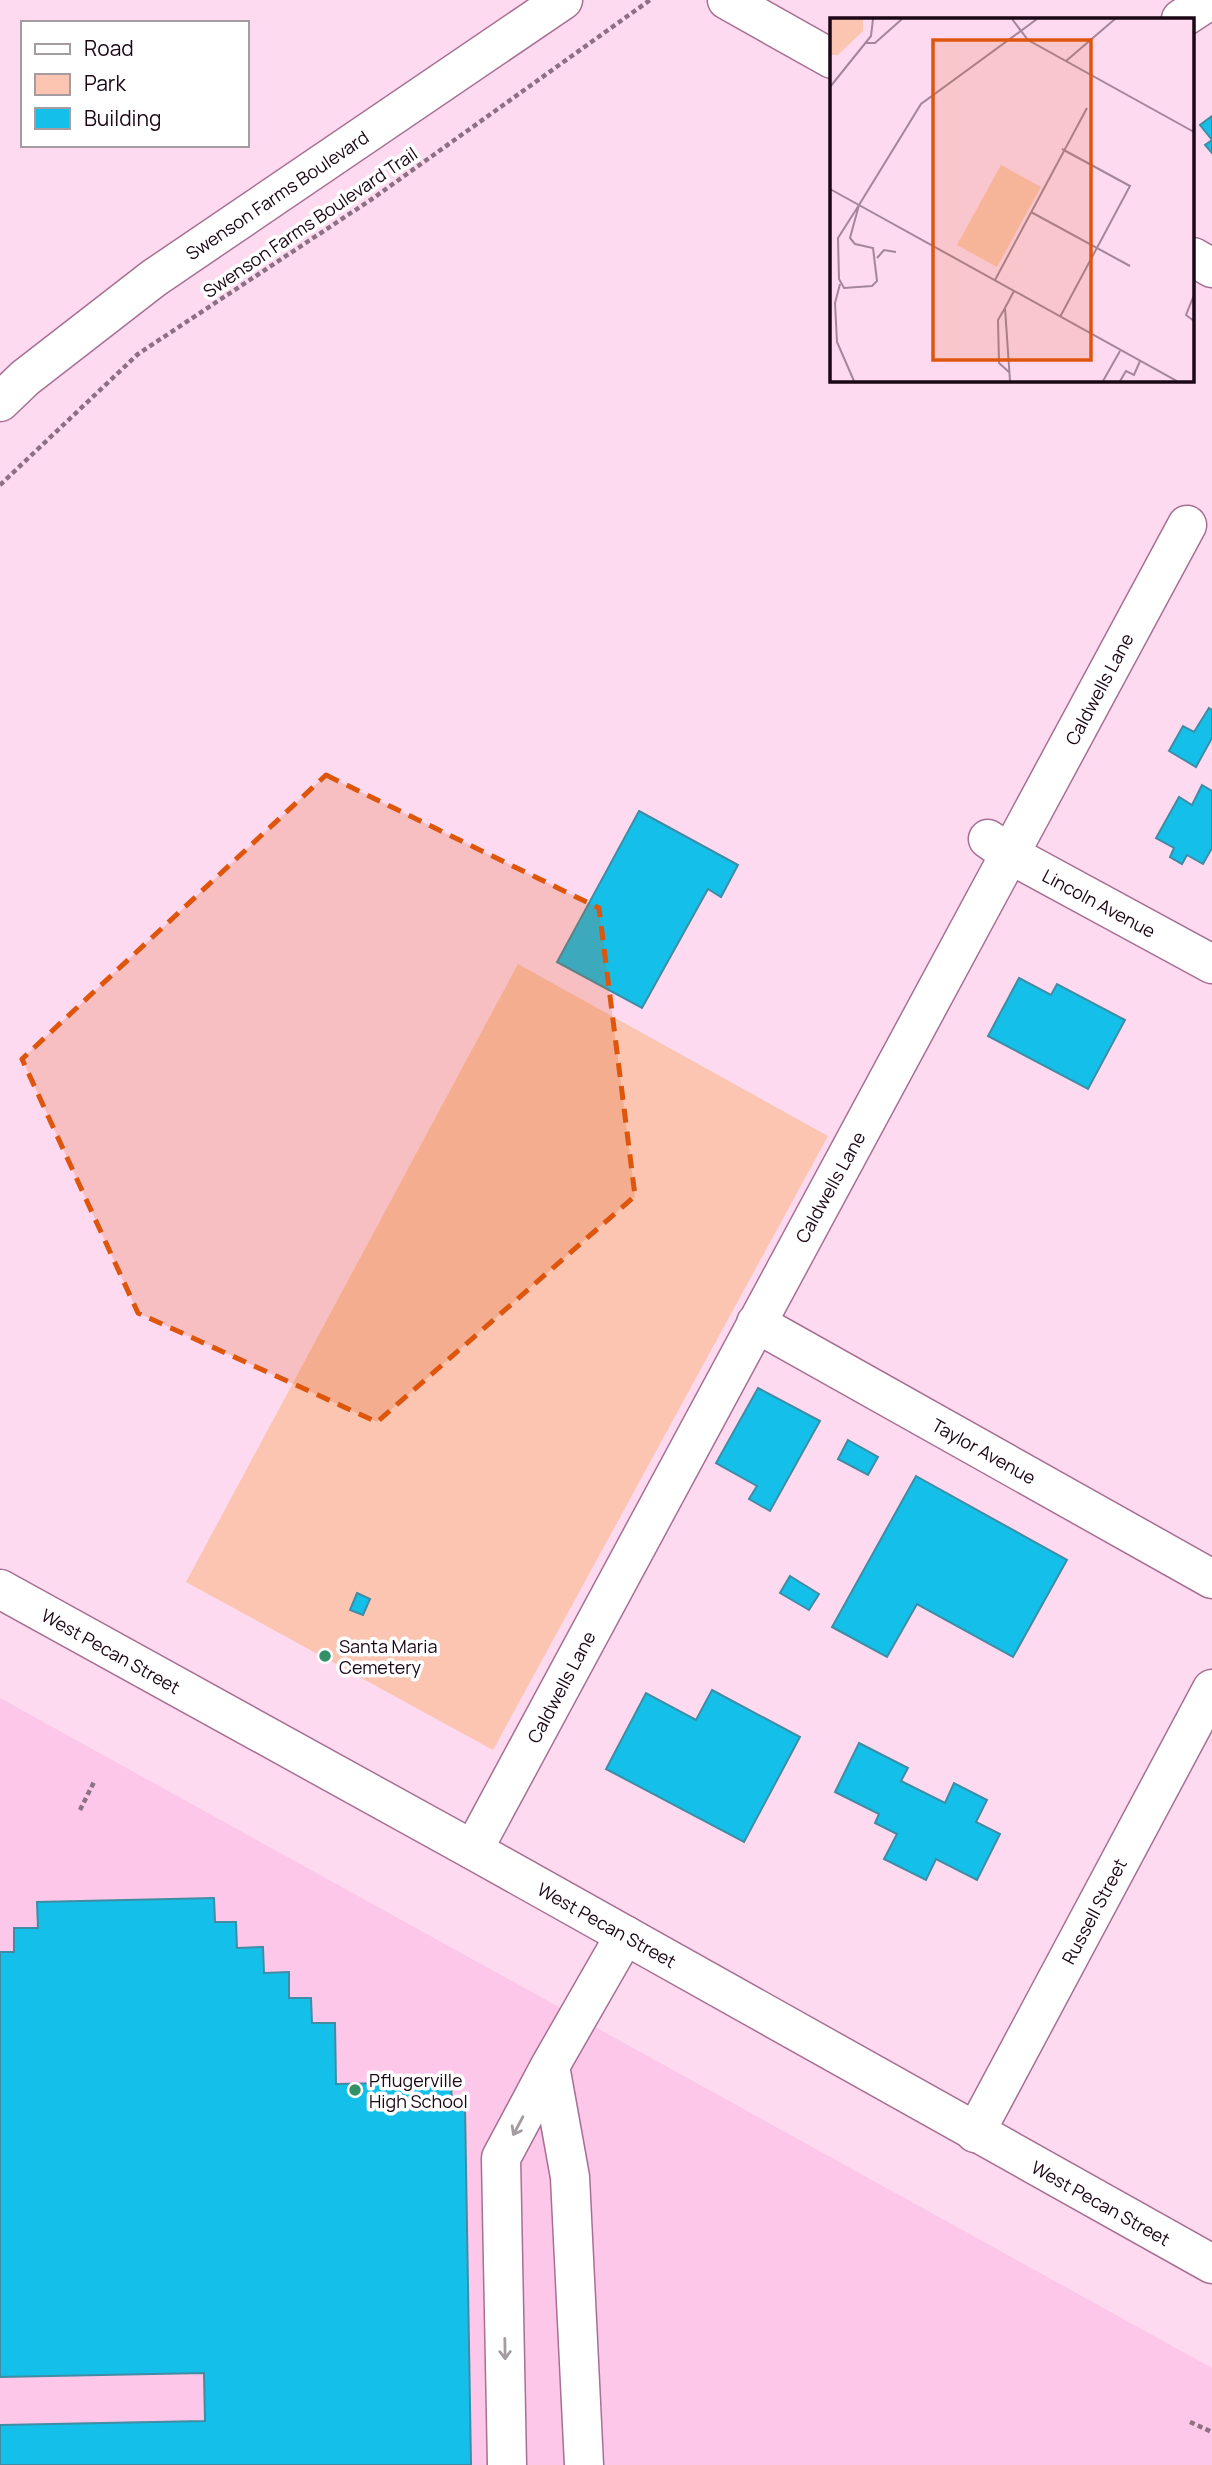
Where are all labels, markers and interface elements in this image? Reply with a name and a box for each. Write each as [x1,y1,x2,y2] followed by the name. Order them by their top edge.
[830,18,1194,382] inset map
[21,21,248,147] legend
[84,34,134,62] text: Road
[84,69,126,97] text: Park
[84,104,161,132] text: Building
[181,125,373,265] street label: Swenson Farms Boulevard
[198,141,422,303] street label: Swenson Farms Boulevard Trail
[1059,629,1139,749] street label: Caldwells Lane
[1038,863,1160,943] street label: Lincoln Avenue
[790,1127,870,1247] street label: Caldwells Lane
[928,1413,1040,1489] street label: Taylor Avenue
[37,1603,185,1699] street label: West Pecan Street
[521,1627,601,1747] street label: Caldwells Lane
[339,1634,437,1679] place label: Santa Maria Cemetery
[317,1648,333,1664] marker: Santa Maria Cemetery
[1056,1854,1132,1968] street label: Russell Street
[533,1877,681,1973] street label: West Pecan Street
[369,2068,468,2113] place label: Pflugerville High School
[347,2082,363,2098] marker: Pflugerville High School
[511,2115,524,2136] one-way arrow
[1027,2155,1175,2251] street label: West Pecan Street
[498,2337,511,2360] one-way arrow

